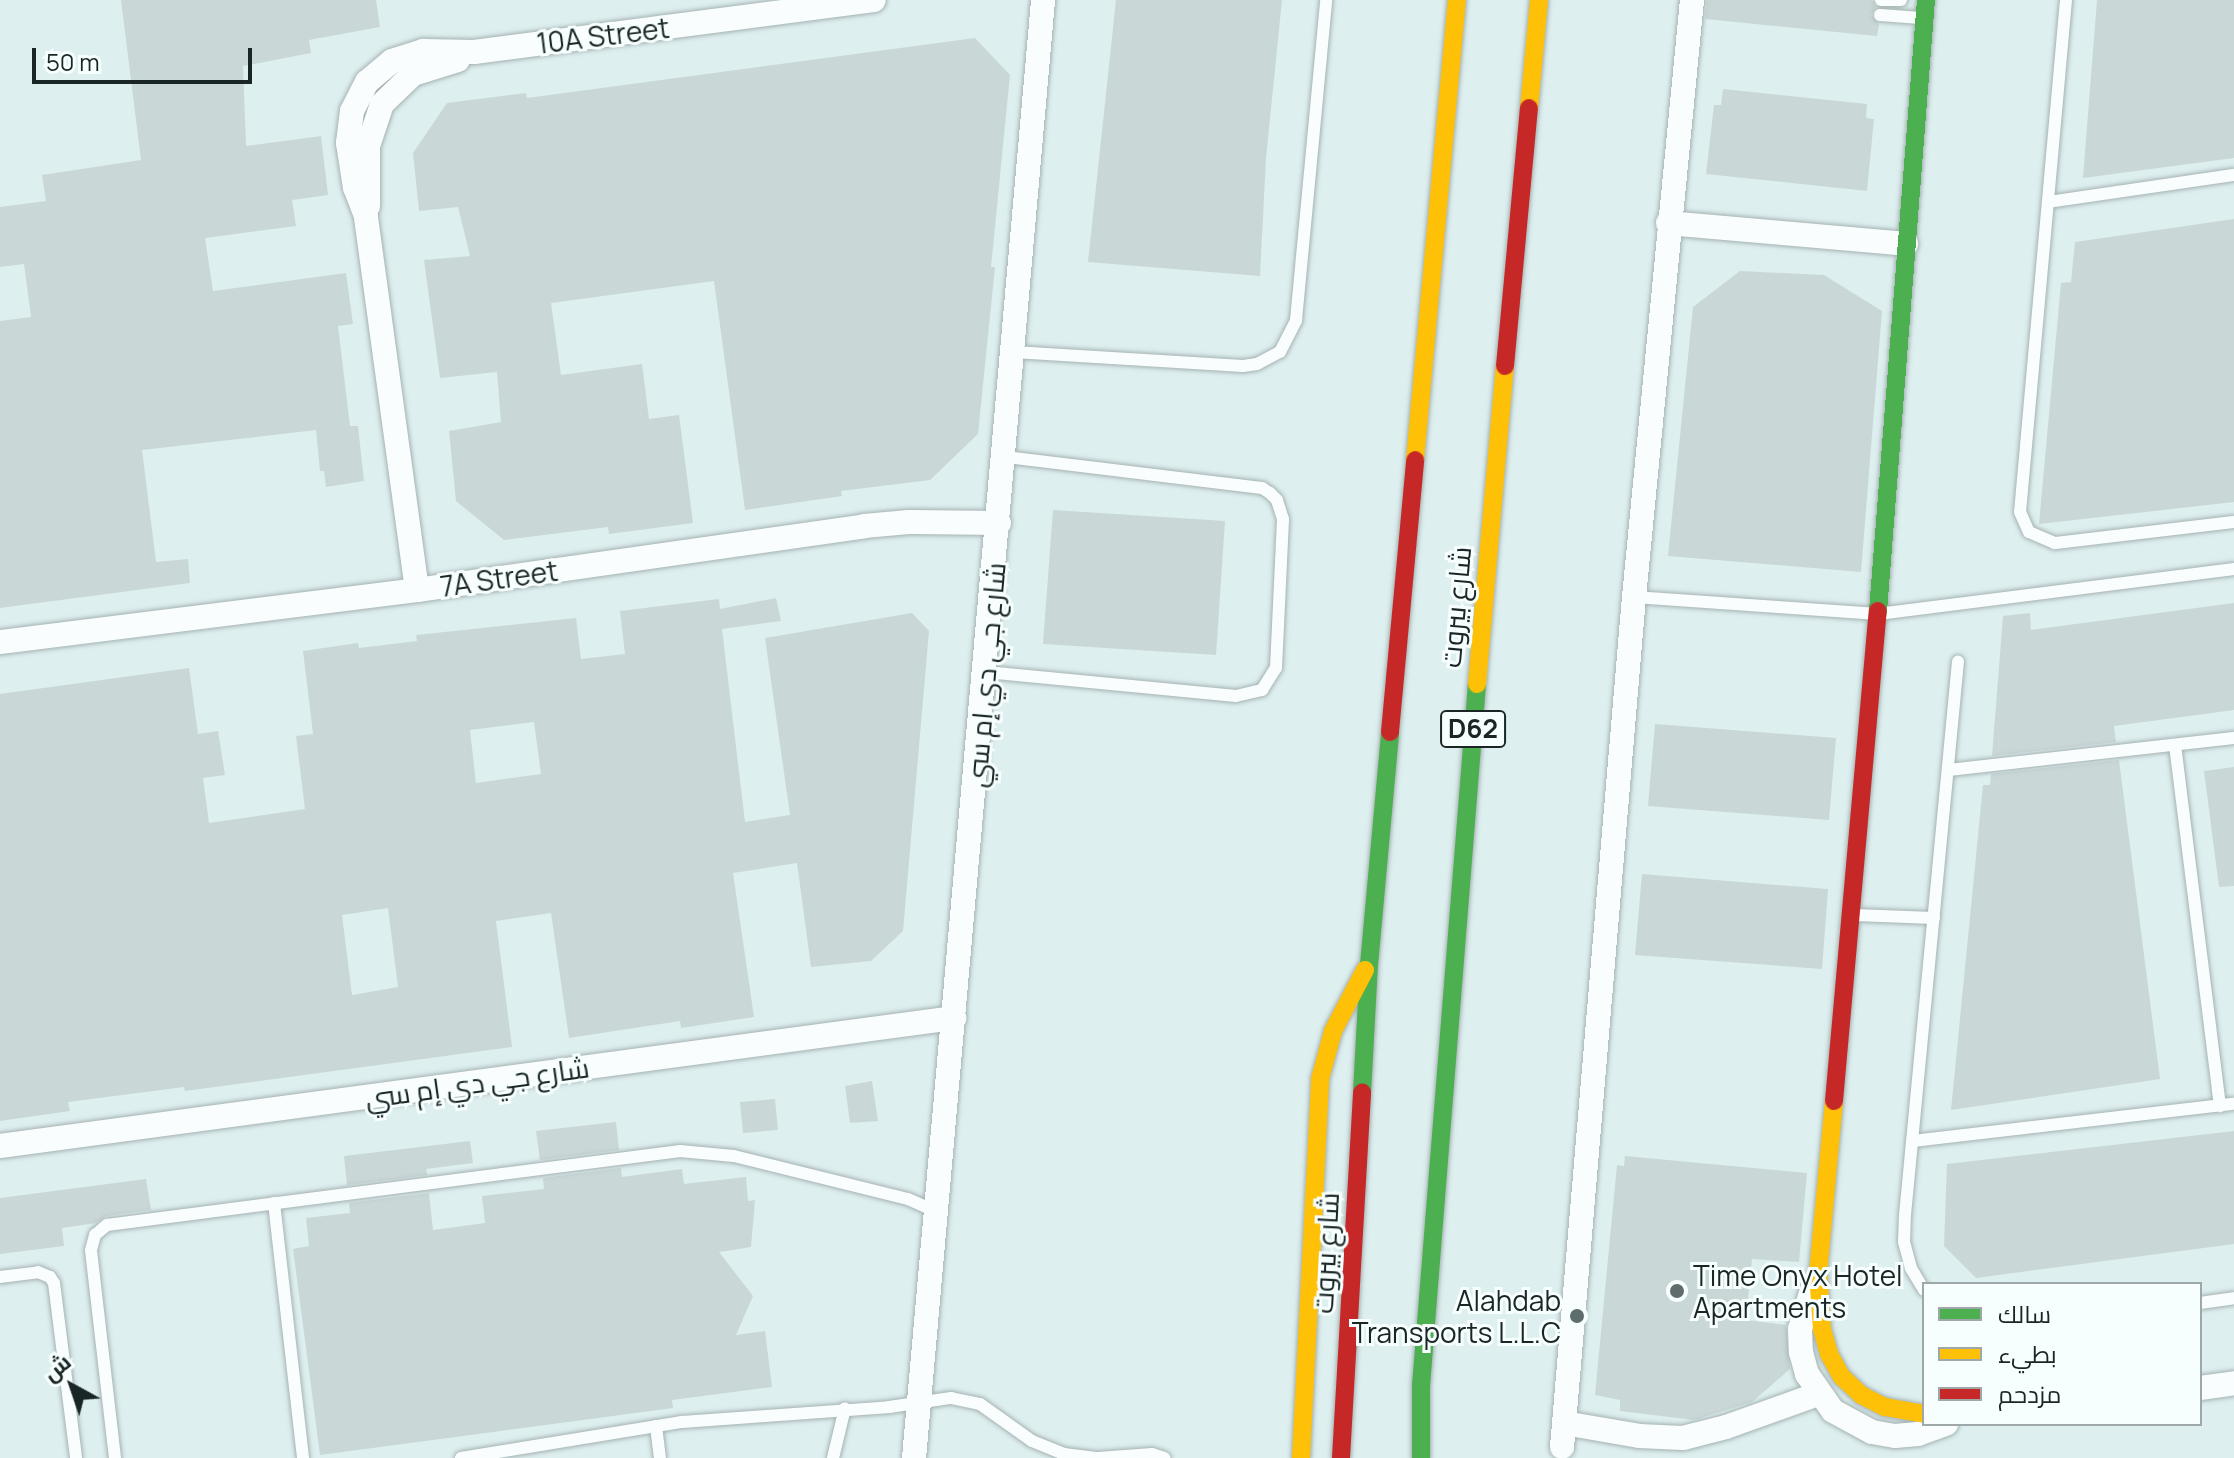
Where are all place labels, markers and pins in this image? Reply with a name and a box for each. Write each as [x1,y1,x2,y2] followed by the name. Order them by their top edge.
[1693,1258,1903,1324] place label: Time Onyx Hotel Apartments
[1668,1282,1686,1300] marker: Time Onyx Hotel Apartments
[1352,1283,1561,1349] place label: Alahdab Transports L.L.C
[1568,1307,1586,1325] marker: Alahdab Transports L.L.C

